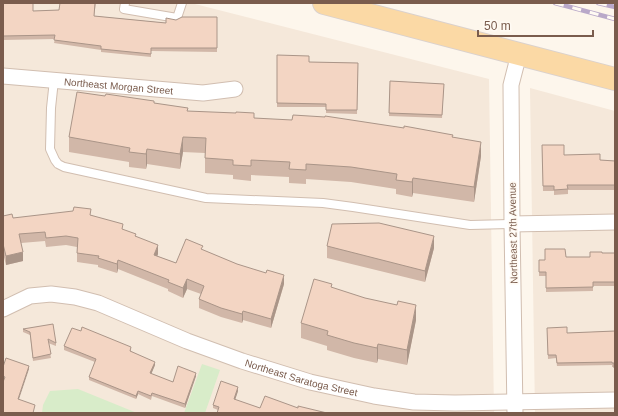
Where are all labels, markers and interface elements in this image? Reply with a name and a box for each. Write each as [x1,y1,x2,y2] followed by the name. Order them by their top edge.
[478,12,593,38] scale bar
[484,19,511,33] text: 50 m
[64,76,174,96] street label: Northeast Morgan Street
[507,182,519,284] street label: Northeast 27th Avenue
[244,357,359,398] street label: Northeast Saratoga Street

